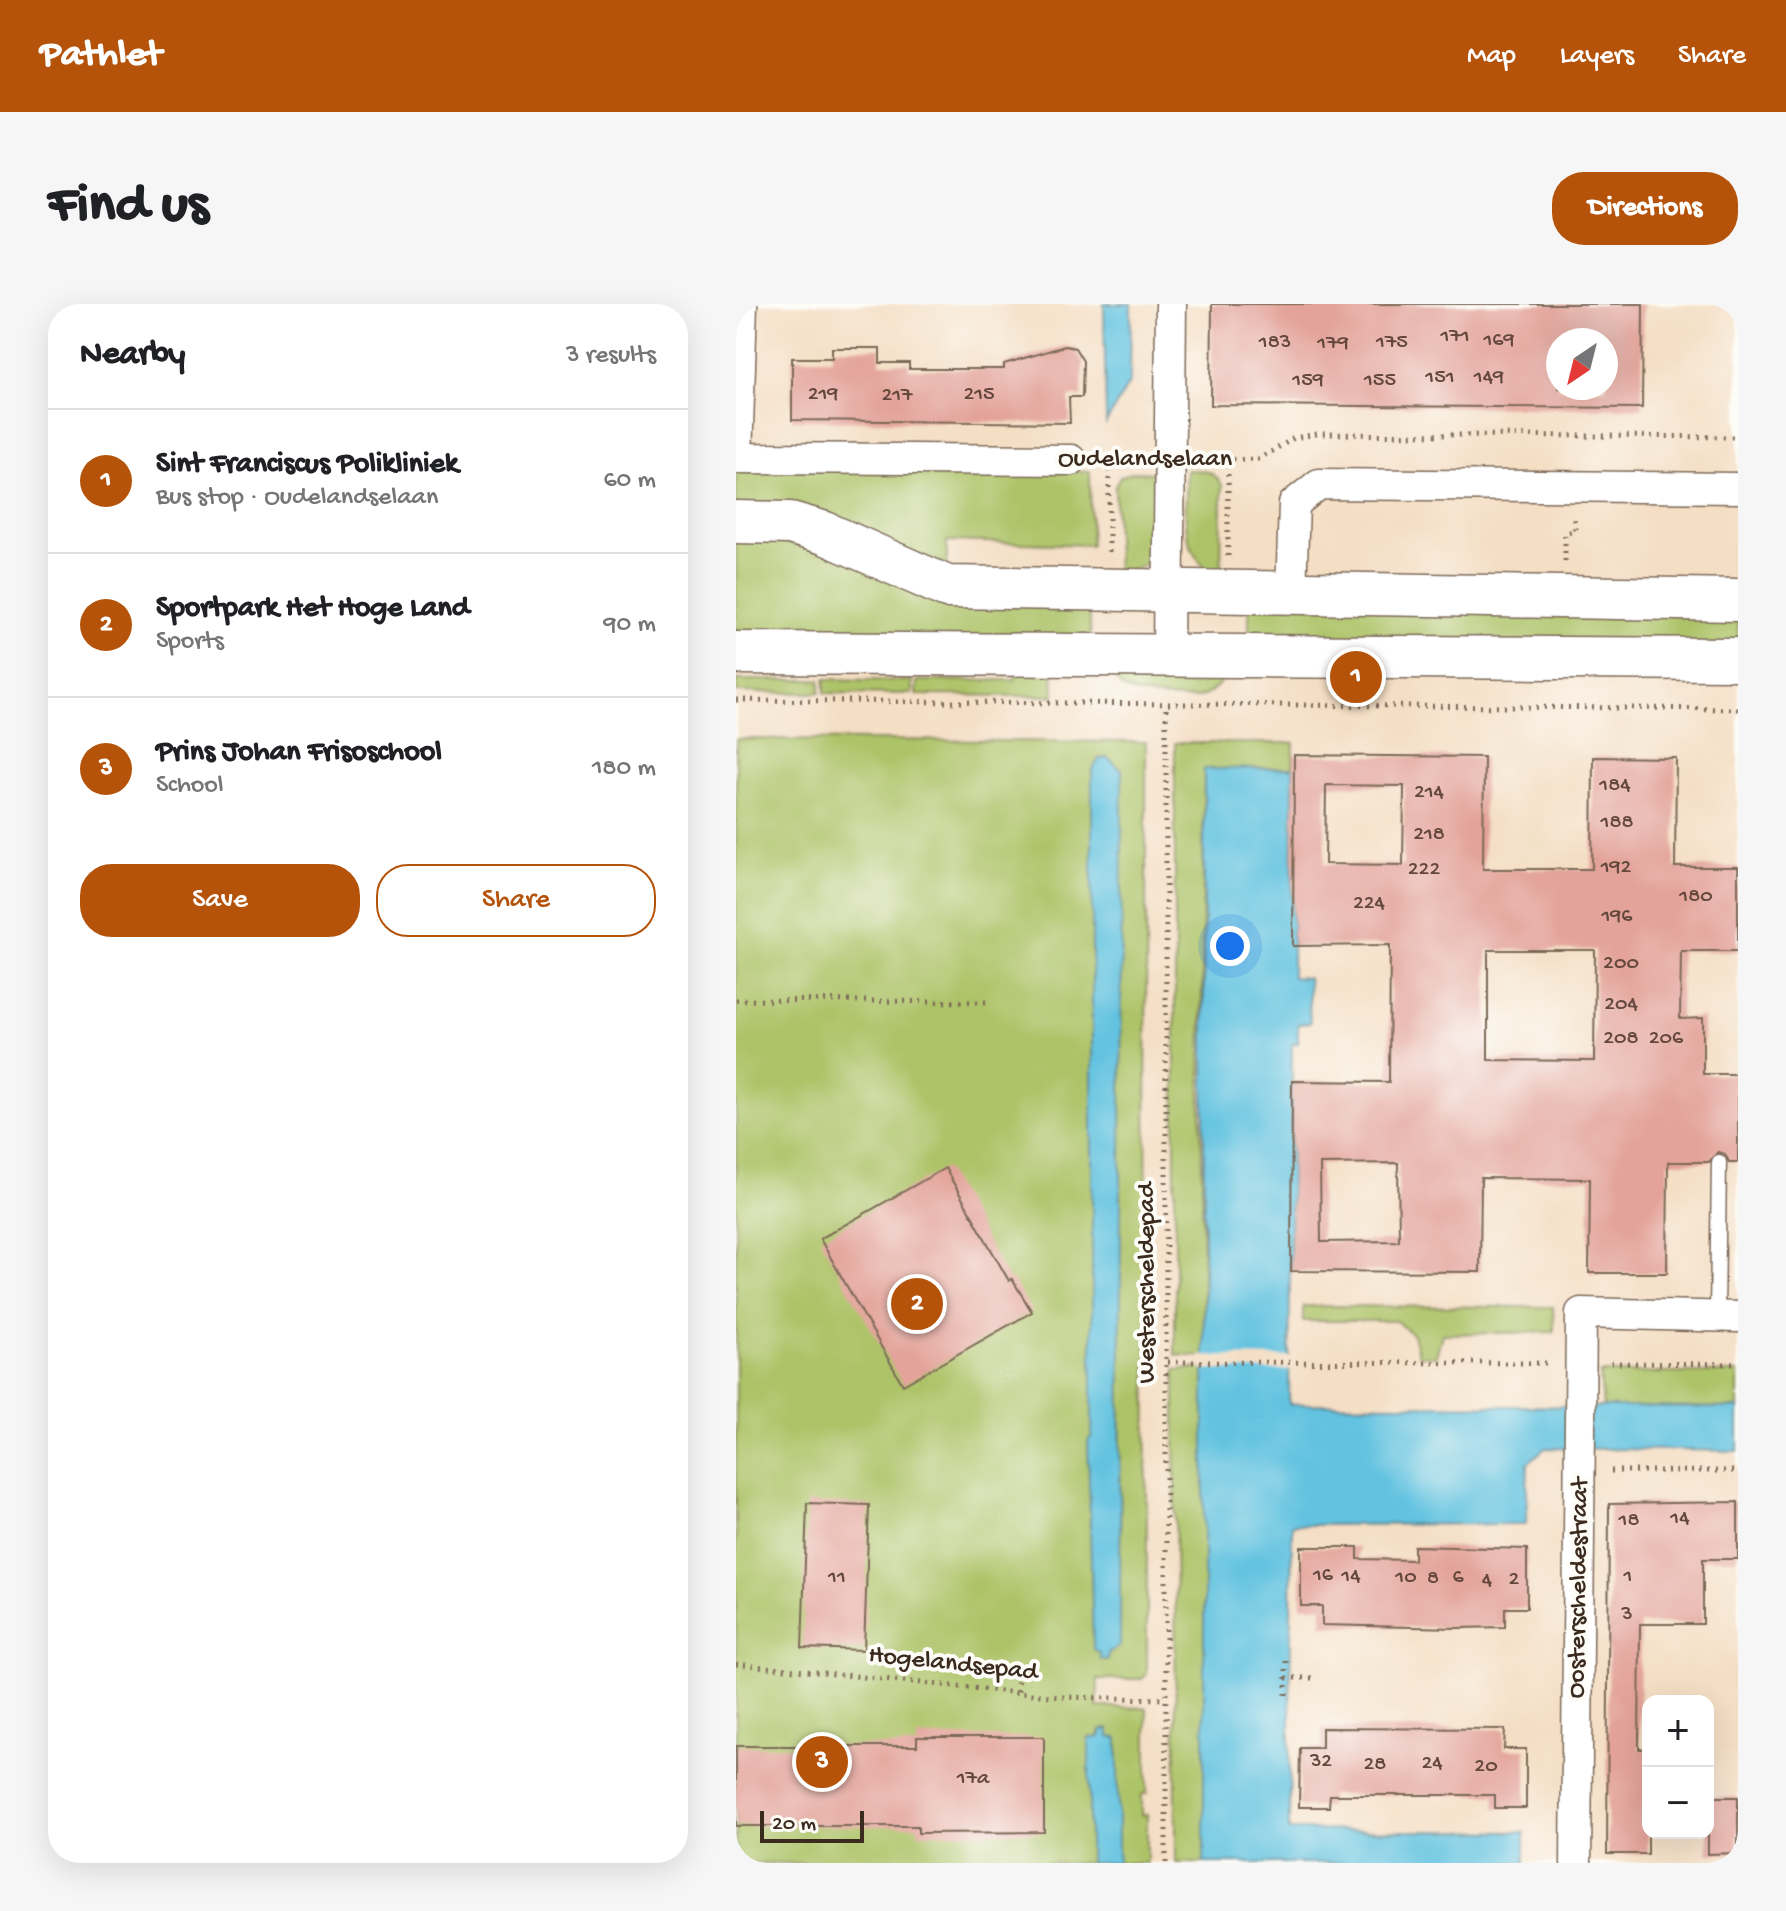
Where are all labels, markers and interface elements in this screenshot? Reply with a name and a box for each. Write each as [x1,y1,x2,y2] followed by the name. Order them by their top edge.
[40,34,161,78] text: Pathlet
[1467,40,1516,73] text: Map
[1560,40,1634,73] text: Layers
[1678,40,1746,73] text: Share
[1552,172,1738,245] button: Directions
[48,175,208,241] text: Find us
[1439,324,1470,350] house number: 171
[1482,328,1515,354] house number: 169
[1546,328,1618,400] north arrow
[1258,330,1291,356] house number: 183
[1375,330,1408,356] house number: 175
[1316,331,1349,357] house number: 179
[80,336,185,376] text: Nearby
[566,341,656,372] text: 3 results
[1424,365,1455,391] house number: 151
[1473,365,1504,391] house number: 149
[1291,368,1324,394] house number: 159
[1363,368,1396,394] house number: 155
[808,382,838,408] house number: 219
[963,382,995,408] house number: 215
[881,383,913,409] house number: 217
[1058,445,1233,476] street label: Oudelandselaan
[156,448,458,483] text: Sint Franciscus Polikliniek
[101,466,111,497] text: 1
[603,466,656,497] text: 60 m
[156,483,438,514] text: Bus stop · Oudelandselaan
[156,592,469,627] text: Sportpark Het Hoge Land
[100,610,112,641] text: 2
[604,610,656,641] text: 90 m
[156,627,224,658] text: Sports
[1330,647,1382,707] pin: 1
[156,736,442,771] text: Prins Johan Frisoschool
[99,754,113,785] text: 3
[592,754,656,785] text: 180 m
[156,771,224,802] text: School
[1598,773,1631,799] house number: 184
[1414,780,1445,806] house number: 214
[1600,810,1634,836] house number: 188
[1413,822,1445,848] house number: 218
[1600,855,1632,881] house number: 192
[1408,857,1440,883] house number: 222
[80,864,360,937] button: Save
[376,864,656,937] button: Share
[1678,884,1713,910] house number: 180
[1353,891,1386,917] house number: 224
[1600,904,1633,930] house number: 196
[1210,926,1250,966] your location
[1603,951,1639,977] house number: 200
[1604,992,1638,1018] house number: 204
[1603,1026,1639,1052] house number: 208
[1649,1026,1684,1052] house number: 206
[1133,1181,1164,1383] street label: Westerscheldepad
[891,1274,943,1334] pin: 2
[1563,1475,1597,1699] street label: Oosterscheldestraat
[1669,1506,1690,1532] house number: 14
[1618,1508,1639,1534] house number: 18
[1312,1563,1334,1589] house number: 16
[1340,1564,1361,1590] house number: 14
[1623,1564,1632,1590] house number: 1
[827,1565,846,1591] house number: 11
[1394,1565,1417,1591] house number: 10
[1452,1565,1464,1591] house number: 6
[1427,1566,1439,1592] house number: 8
[1509,1567,1520,1593] house number: 2
[1482,1568,1493,1594] house number: 4
[1620,1602,1633,1628] house number: 3
[867,1641,1041,1689] street label: Hogelandsepad
[1642,1695,1714,1839] map controls
[1642,1695,1714,1767] button: +
[796,1732,848,1792] pin: 3
[1309,1749,1332,1775] house number: 32
[1421,1751,1443,1777] house number: 24
[1364,1752,1386,1778] house number: 28
[1474,1754,1498,1780] house number: 20
[956,1766,990,1792] house number: 17a
[1642,1767,1714,1839] button: −
[760,1807,864,1843] scale bar
[772,1812,816,1838] text: 20 m

